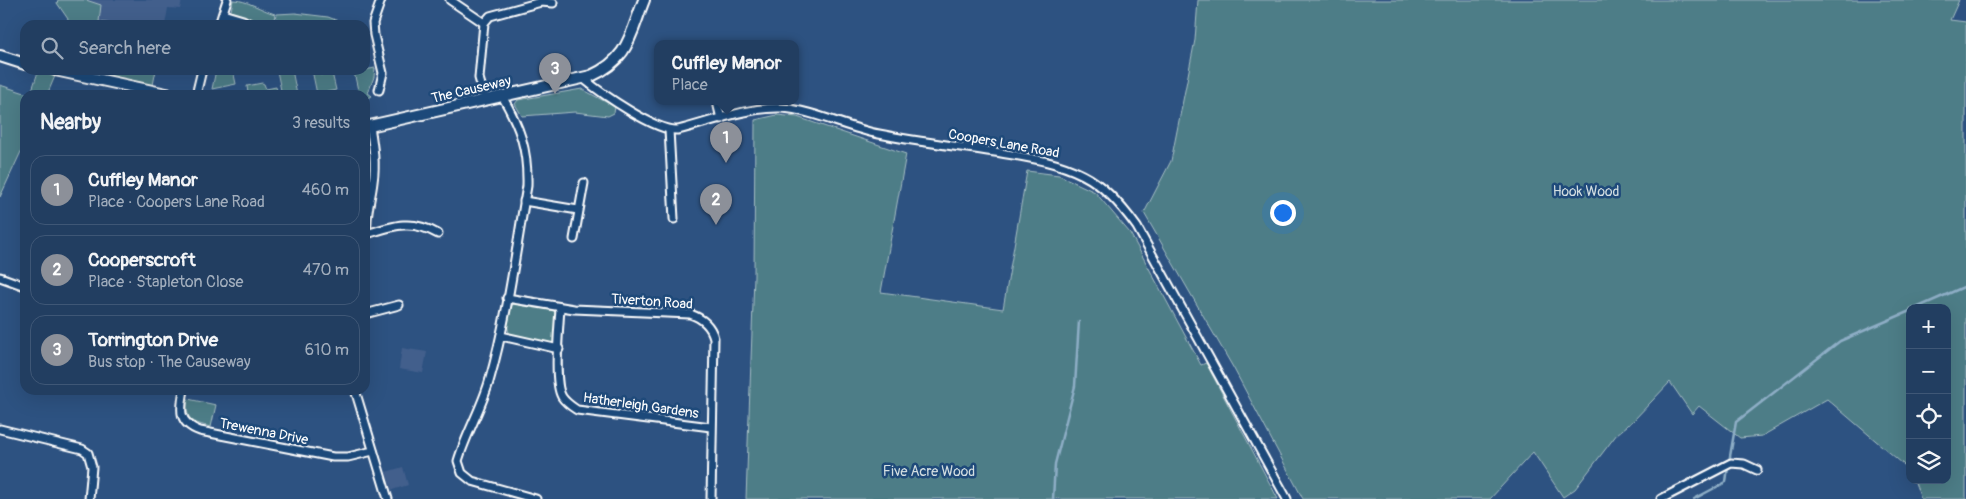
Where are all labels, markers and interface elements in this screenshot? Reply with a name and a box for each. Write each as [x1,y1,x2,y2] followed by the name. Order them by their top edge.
[20,20,370,75] search box
[38,34,66,62] icon: search
[78,36,171,60] text: Search here
[654,40,799,105] popup
[672,51,781,75] text: Cuffley Manor
[539,53,571,94] pin: 3
[430,72,513,107] street label: The Causeway
[672,75,708,95] text: Place
[40,109,101,136] text: Nearby
[292,113,350,133] text: 3 results
[710,122,742,163] pin: 1
[947,125,1061,162] street label: Coopers Lane Road
[88,168,198,192] text: Cuffley Manor
[54,180,60,200] text: 1
[302,180,349,200] text: 460 m
[1553,183,1619,200] park label: Hook Wood
[700,184,732,225] pin: 2
[88,192,265,212] text: Place · Coopers Lane Road
[1270,200,1296,226] your location
[88,248,196,272] text: Cooperscroft
[53,260,61,280] text: 2
[303,260,349,280] text: 470 m
[88,272,243,292] text: Place · Stapleton Close
[611,290,694,313] street label: Tiverton Road
[1906,304,1951,484] map controls
[1906,304,1951,349] button: +
[88,328,218,352] text: Torrington Drive
[53,340,61,360] text: 3
[305,340,349,360] text: 610 m
[1906,349,1951,394] button: −
[88,352,251,372] text: Bus stop · The Causeway
[582,389,701,422] street label: Hatherleigh Gardens
[1906,394,1951,439] button: locate
[218,415,310,448] street label: Trewenna Drive
[1906,439,1951,484] button: layers
[883,463,975,480] park label: Five Acre Wood

